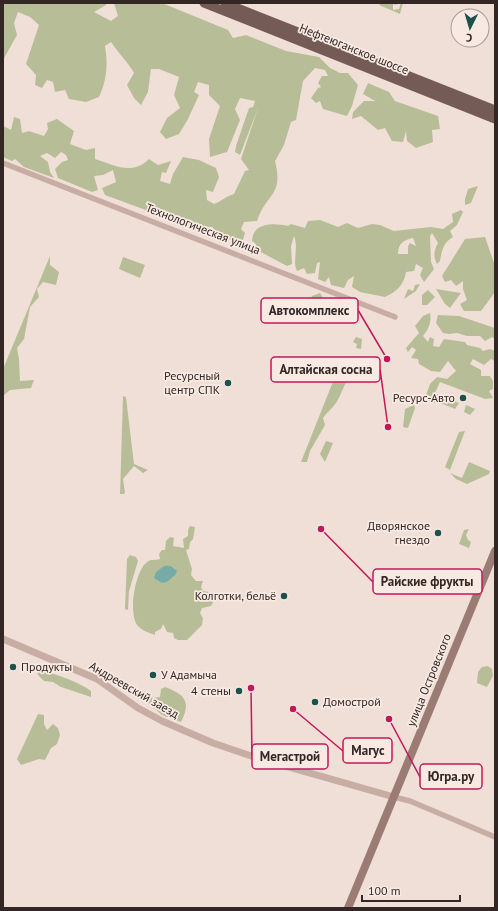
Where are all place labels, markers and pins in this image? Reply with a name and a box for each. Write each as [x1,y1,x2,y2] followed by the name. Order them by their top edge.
[261,298,358,323] callout: Автокомплекс
[271,357,380,382] callout: Алтайская сосна
[164,368,220,397] place label: Ресурсный центр СПК
[223,378,233,388] marker: Ресурсный центр СПК
[393,390,455,405] place label: Ресурс-Авто
[458,393,468,403] marker: Ресурс-Авто
[367,518,430,547] place label: Дворянское гнездо
[433,528,443,538] marker: Дворянское гнездо
[373,569,482,594] callout: Райские фрукты
[195,588,276,603] place label: Колготки, бельё
[279,591,289,601] marker: Колготки, бельё
[21,659,72,674] place label: Продукты
[8,662,18,672] marker: Продукты
[161,667,217,682] place label: У Адамыча
[148,670,158,680] marker: У Адамыча
[191,683,231,698] place label: 4 стены
[234,686,244,696] marker: 4 стены
[323,694,381,709] place label: Домострой
[310,697,320,707] marker: Домострой
[343,738,392,763] callout: Магус
[252,744,328,769] callout: Мегастрой
[420,764,482,789] callout: Югра.ру

